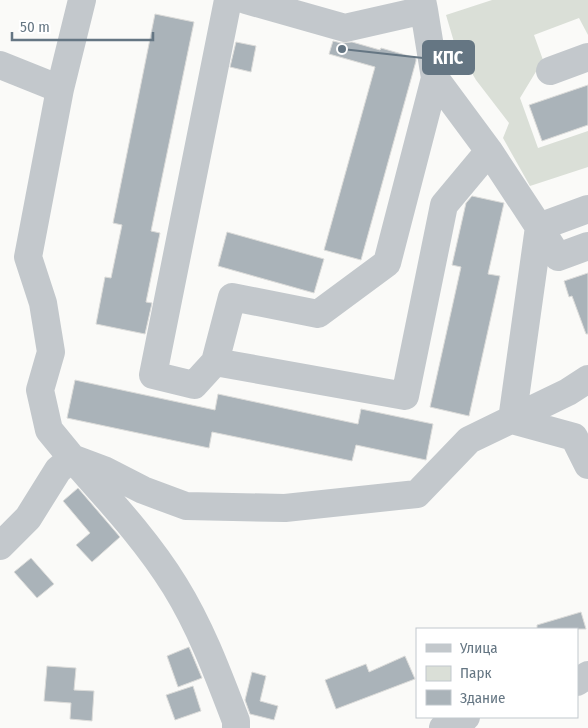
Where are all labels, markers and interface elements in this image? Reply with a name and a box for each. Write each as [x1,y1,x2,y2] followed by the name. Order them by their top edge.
[12,10,154,42] scale bar
[20,18,50,36] text: 50 m
[423,41,474,74] callout: КПС
[433,47,464,69] text: КПС
[416,628,578,718] legend
[459,639,498,657] text: Улица
[460,664,491,682] text: Парк
[460,689,506,707] text: Здание

